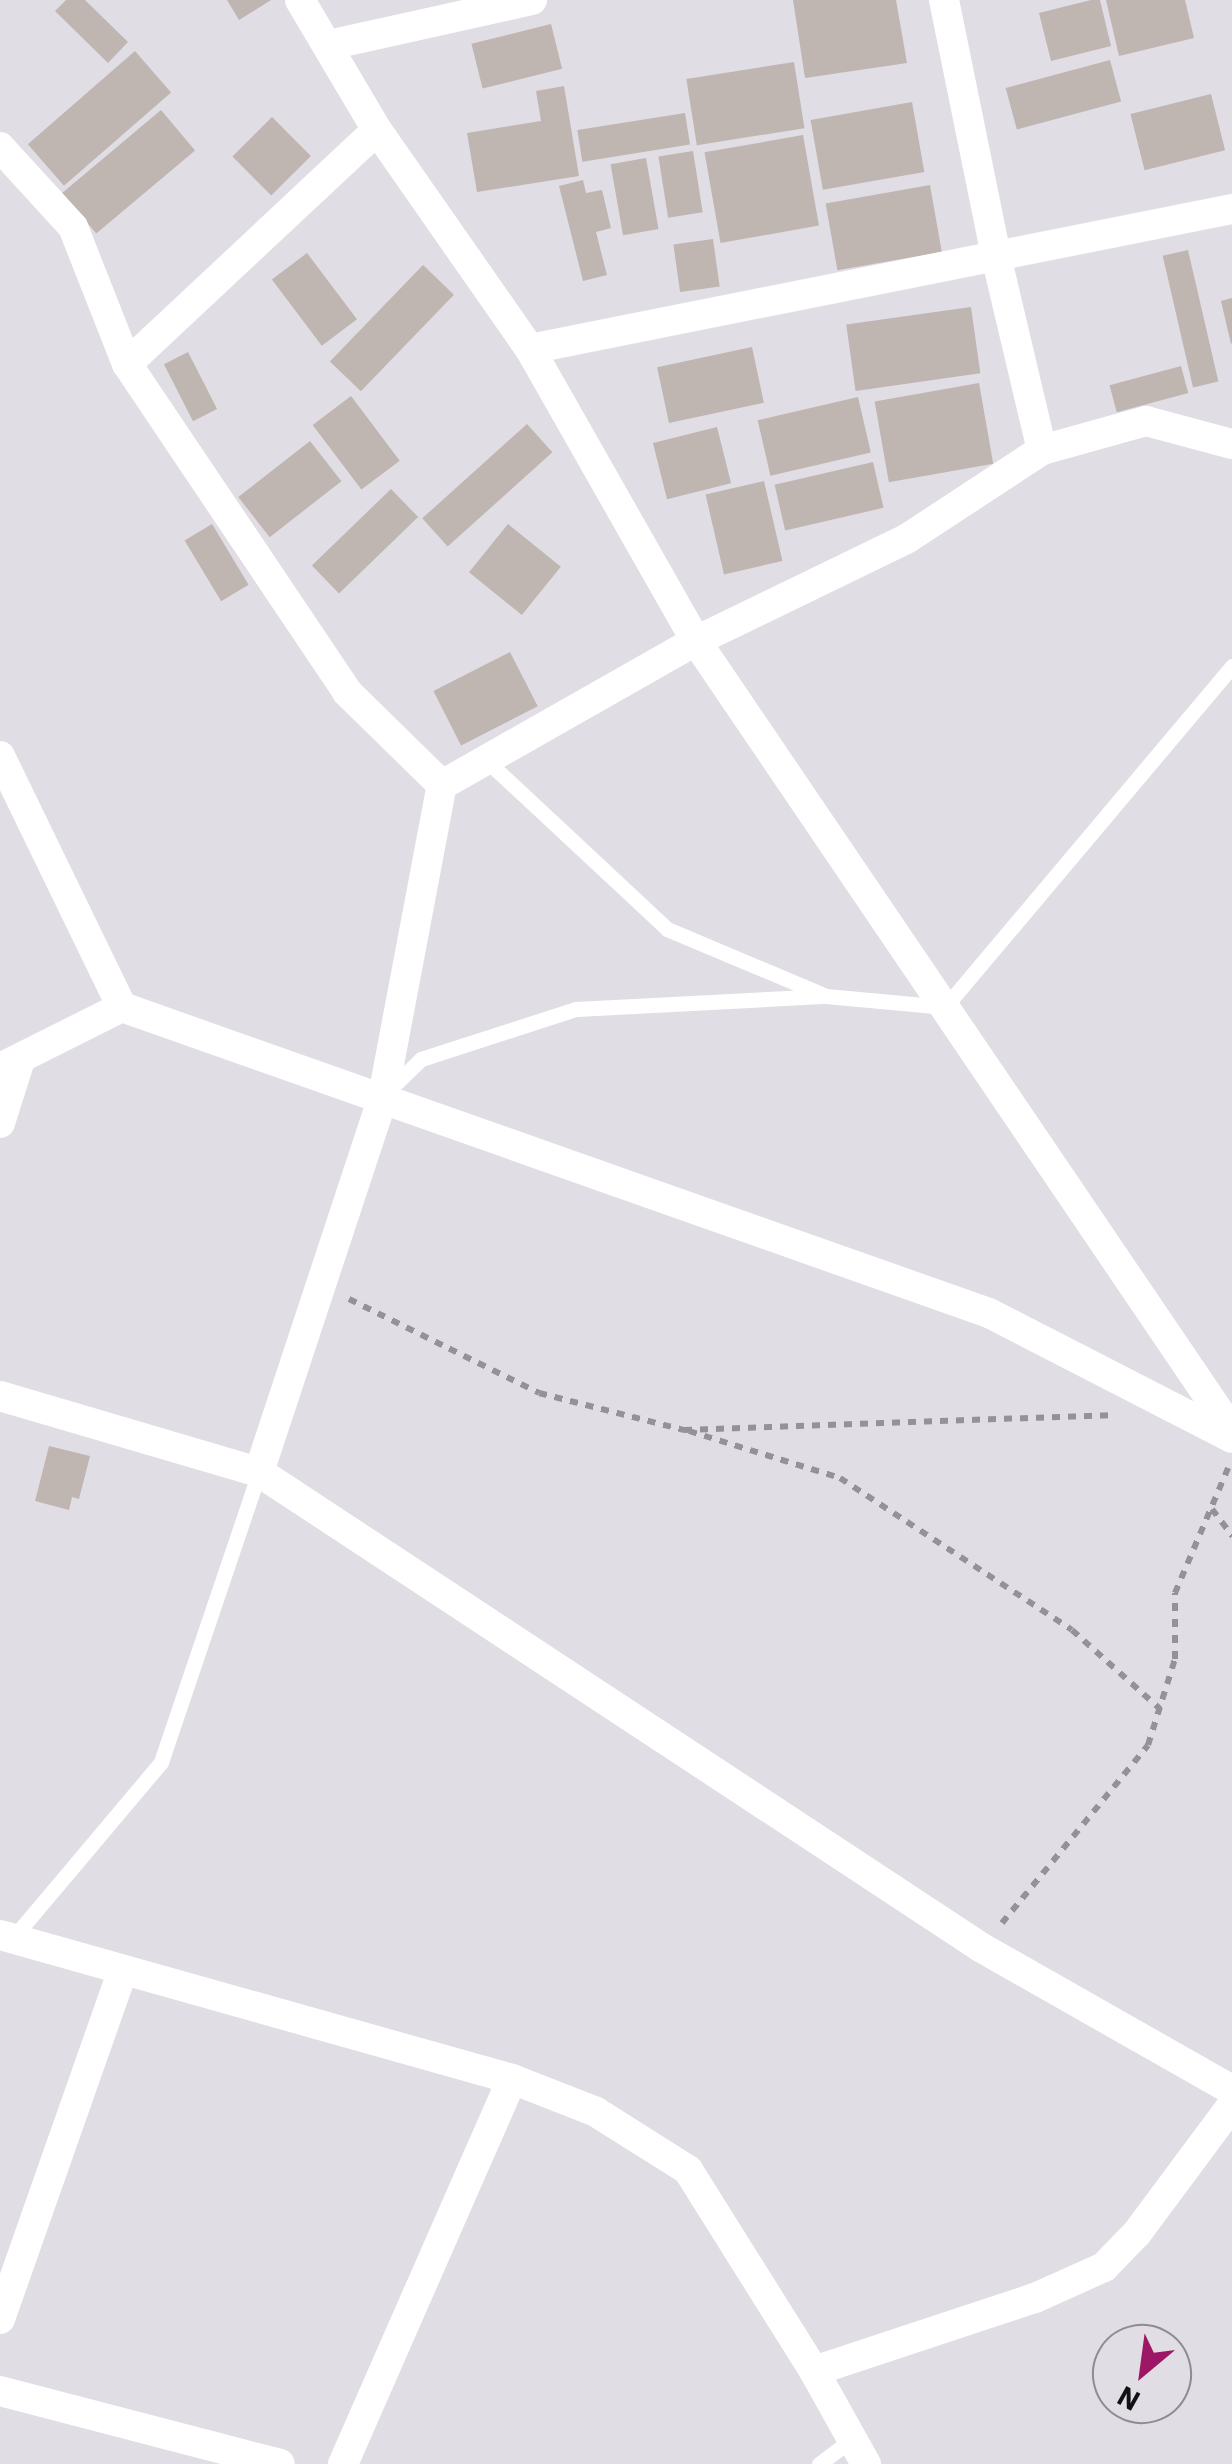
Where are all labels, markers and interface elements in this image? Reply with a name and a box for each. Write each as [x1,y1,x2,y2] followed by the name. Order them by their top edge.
[1092,2324,1192,2424] north arrow
[1110,2378,1146,2420] text: N

